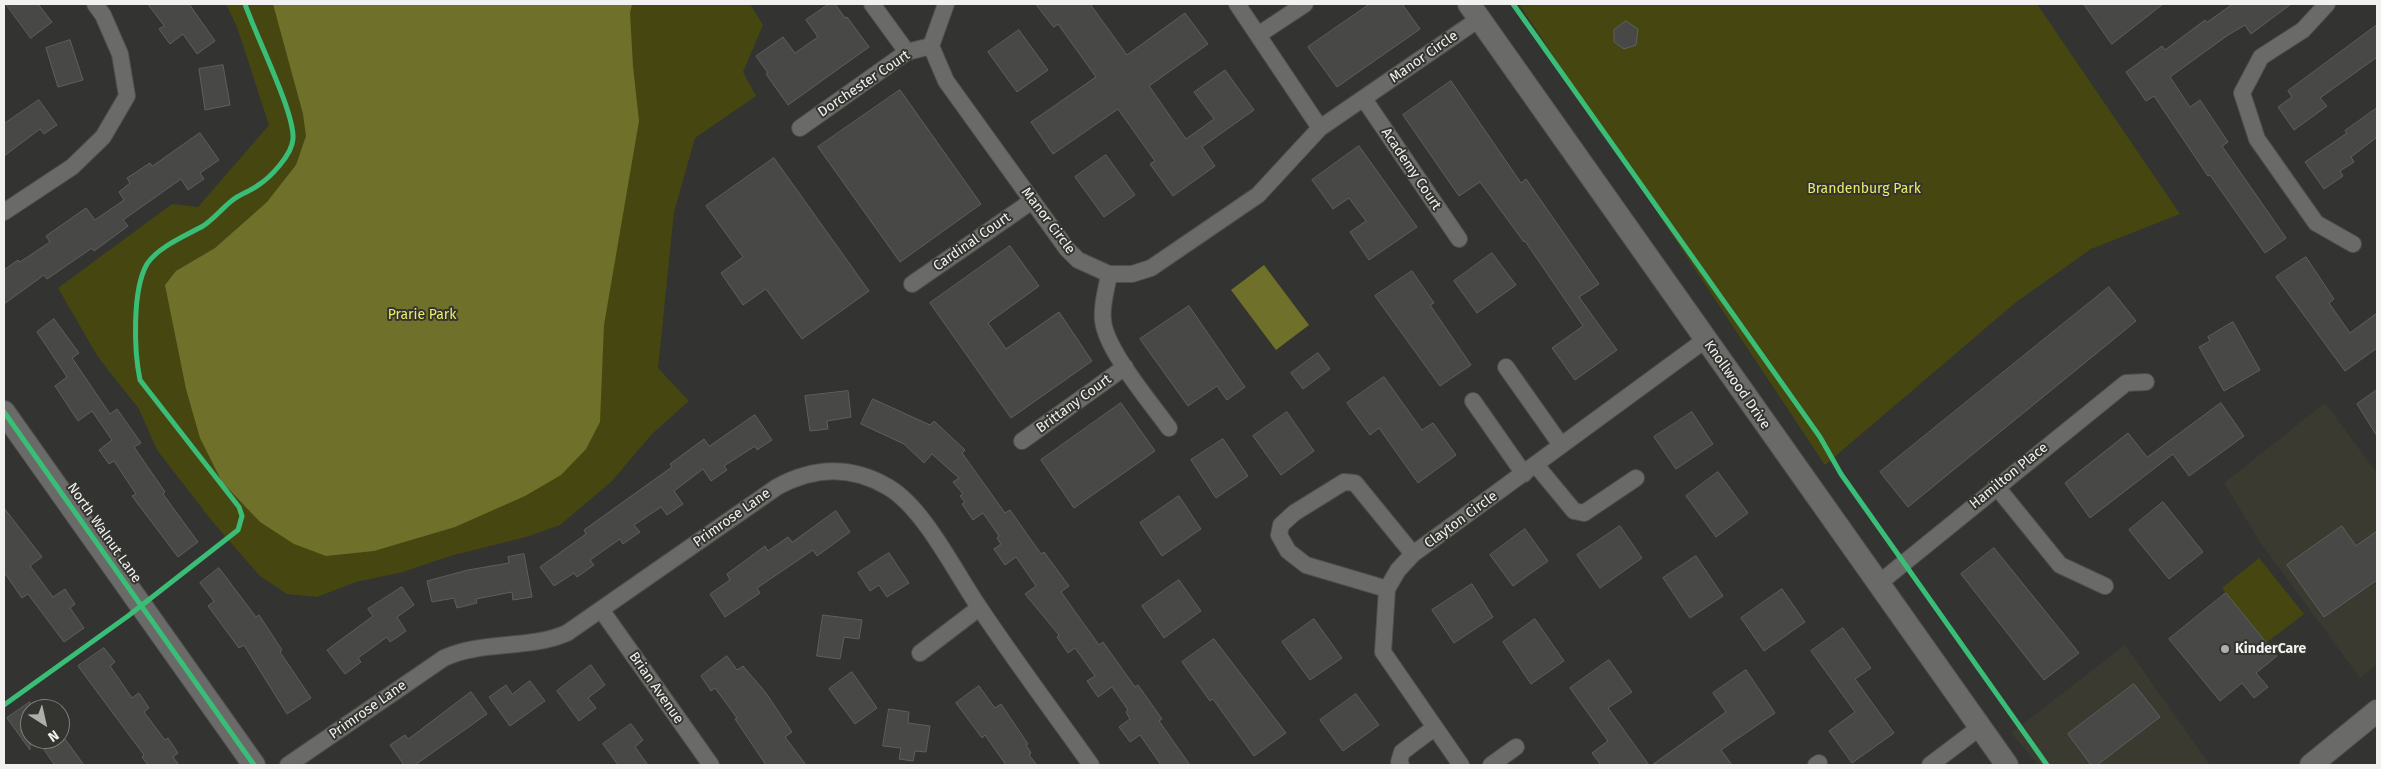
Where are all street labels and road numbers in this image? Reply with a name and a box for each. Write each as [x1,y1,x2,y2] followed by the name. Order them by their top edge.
[1387,27,1461,87] street label: Manor Circle
[815,47,913,121] street label: Dorchester Court
[1377,125,1445,213] street label: Academy Court
[1017,184,1079,258] street label: Manor Circle
[930,209,1014,275] street label: Cardinal Court
[1700,338,1774,432] street label: Knollwood Drive
[1033,371,1115,437] street label: Brittany Court
[1966,439,2052,513] street label: Hamilton Place
[63,480,145,586] street label: North Walnut Lane
[690,485,774,551] street label: Primrose Lane
[1421,488,1501,552] street label: Clayton Circle
[625,649,687,727] street label: Brian Avenue
[326,677,410,743] street label: Primrose Lane

